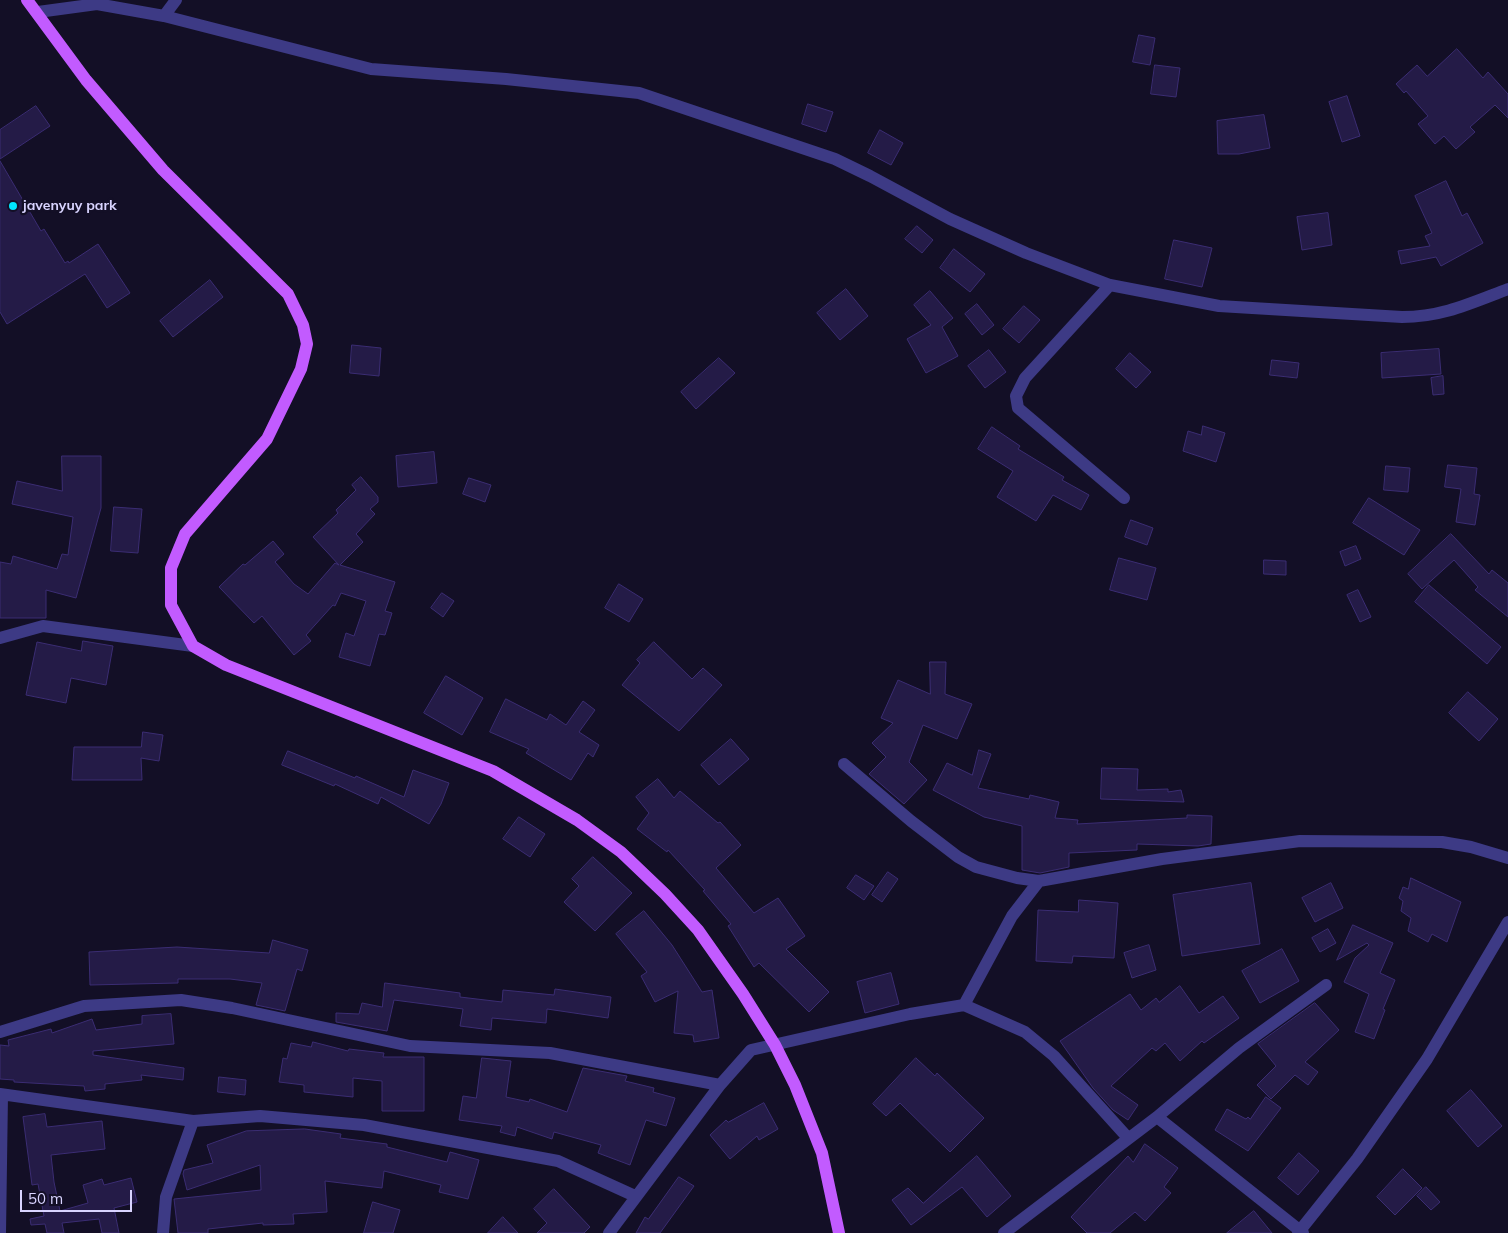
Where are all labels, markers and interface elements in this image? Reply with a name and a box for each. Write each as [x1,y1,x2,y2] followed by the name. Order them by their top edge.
[23,198,117,214] place label: javenyuy park
[7,200,19,212] marker: javenyuy park
[22,1180,135,1212] scale bar
[28,1189,63,1208] text: 50 m

